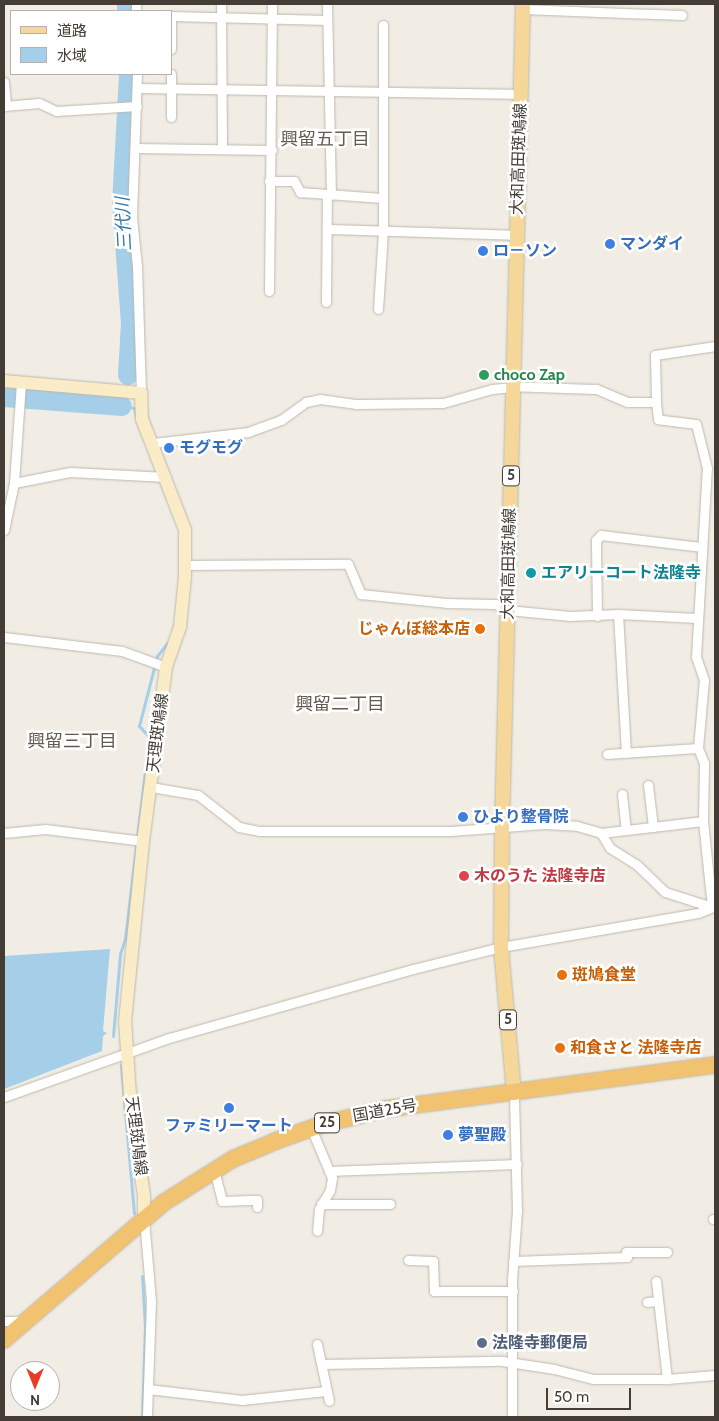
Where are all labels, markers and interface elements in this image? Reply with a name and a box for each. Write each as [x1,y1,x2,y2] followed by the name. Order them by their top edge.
[10,10,172,75] legend
[57,22,87,40] text: 道路
[57,47,87,65] text: 水域
[507,103,531,215] street label: 大和高田斑鳩線
[280,128,370,150] district label: 興留五丁目
[112,196,136,252] water label: 三代川
[620,234,684,254] place label: マンダイ
[604,238,616,250] marker: マンダイ
[493,241,557,261] place label: ロ－ソン
[477,245,489,257] marker: ロ－ソン
[494,365,565,385] place label: choco Zap
[478,369,490,381] marker: choco Zap
[179,438,243,458] place label: モグモグ
[163,442,175,454] marker: モグモグ
[501,464,521,488] road number: 5
[498,508,520,620] street label: 大和高田斑鳩線
[541,563,701,583] place label: エアリーコート法隆寺
[525,567,537,579] marker: エアリーコート法隆寺
[358,619,470,639] place label: じゃんぼ総本店
[474,623,486,635] marker: じゃんぼ総本店
[144,692,172,774] street label: 天理斑鳩線
[295,693,385,715] district label: 興留二丁目
[27,730,117,752] district label: 興留三丁目
[473,807,569,827] place label: ひより整骨院
[457,811,469,823] marker: ひより整骨院
[474,866,606,886] place label: 木のうた 法隆寺店
[458,870,470,882] marker: 木のうた 法隆寺店
[572,965,636,985] place label: 斑鳩食堂
[556,969,568,981] marker: 斑鳩食堂
[498,1008,518,1032] road number: 5
[570,1038,702,1058] place label: 和食さと 法隆寺店
[554,1042,566,1054] marker: 和食さと 法隆寺店
[122,1095,150,1177] street label: 天理斑鳩線
[351,1096,419,1126] street label: 国道25号
[223,1102,235,1114] marker: ファミリーマート
[313,1110,341,1136] road number: 25
[165,1116,293,1136] place label: ファミリーマート
[458,1125,506,1145] place label: 夢聖殿
[442,1129,454,1141] marker: 夢聖殿
[492,1333,588,1353] place label: 法隆寺郵便局
[476,1337,488,1349] marker: 法隆寺郵便局
[10,1361,60,1411] north arrow
[549,1378,634,1410] scale bar
[554,1388,589,1406] text: 50 m
[30,1391,40,1409] text: N

